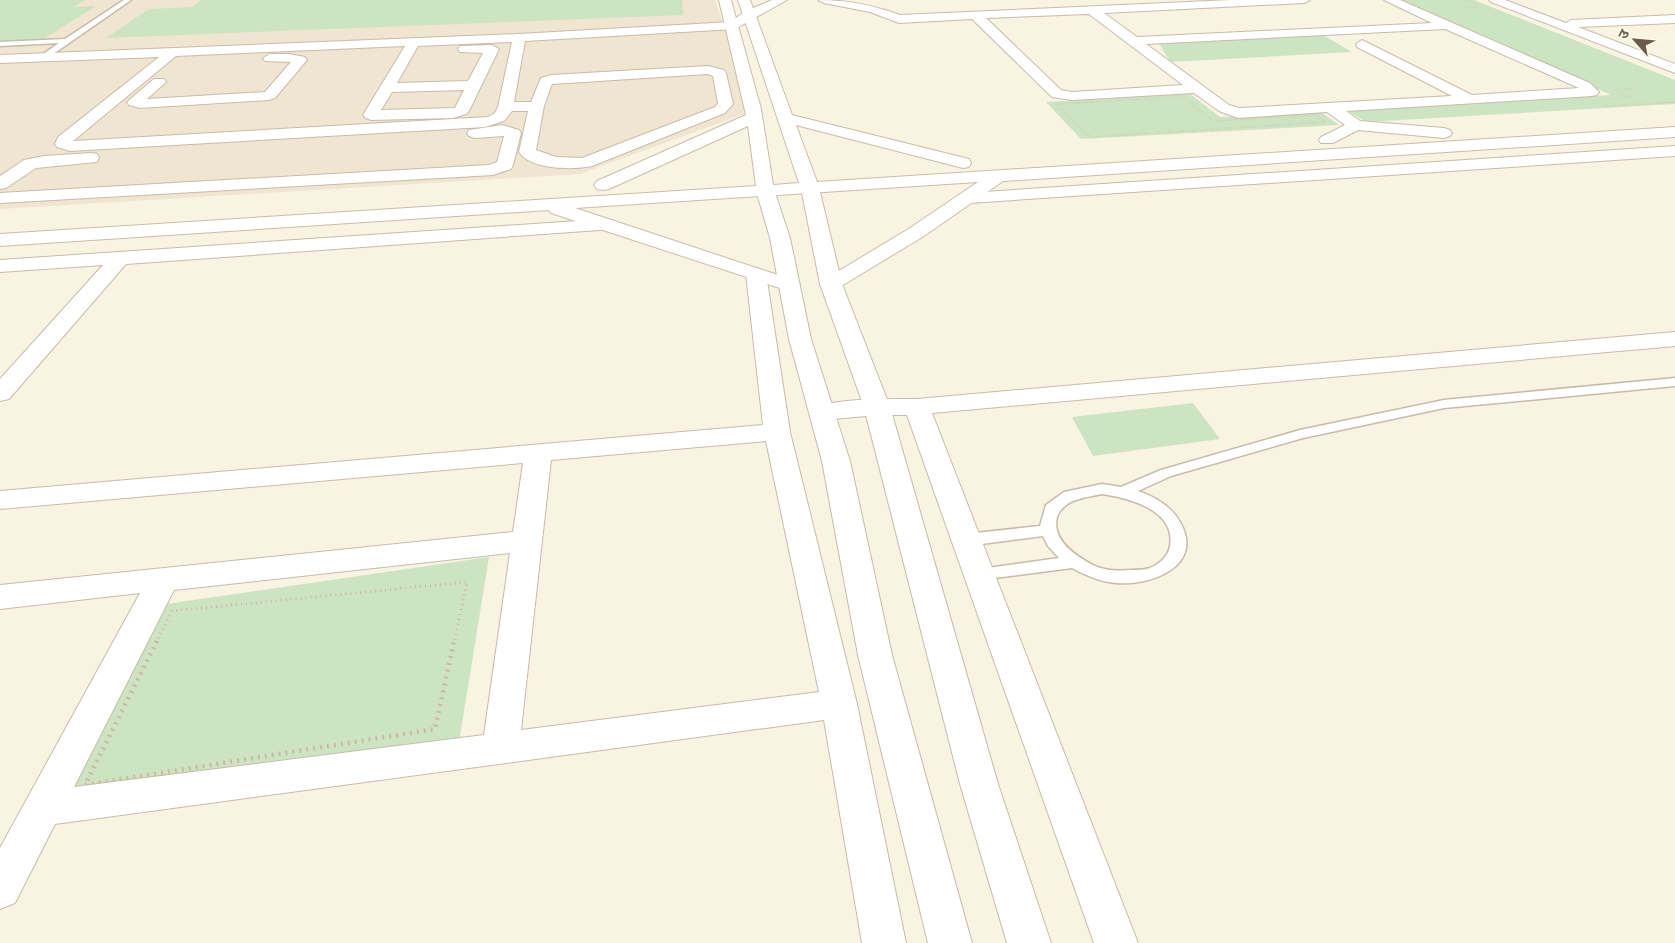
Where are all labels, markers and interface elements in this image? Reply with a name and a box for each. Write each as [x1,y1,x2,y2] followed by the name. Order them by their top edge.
[1610,15,1660,65] north arrow
[1614,26,1633,41] text: उ

